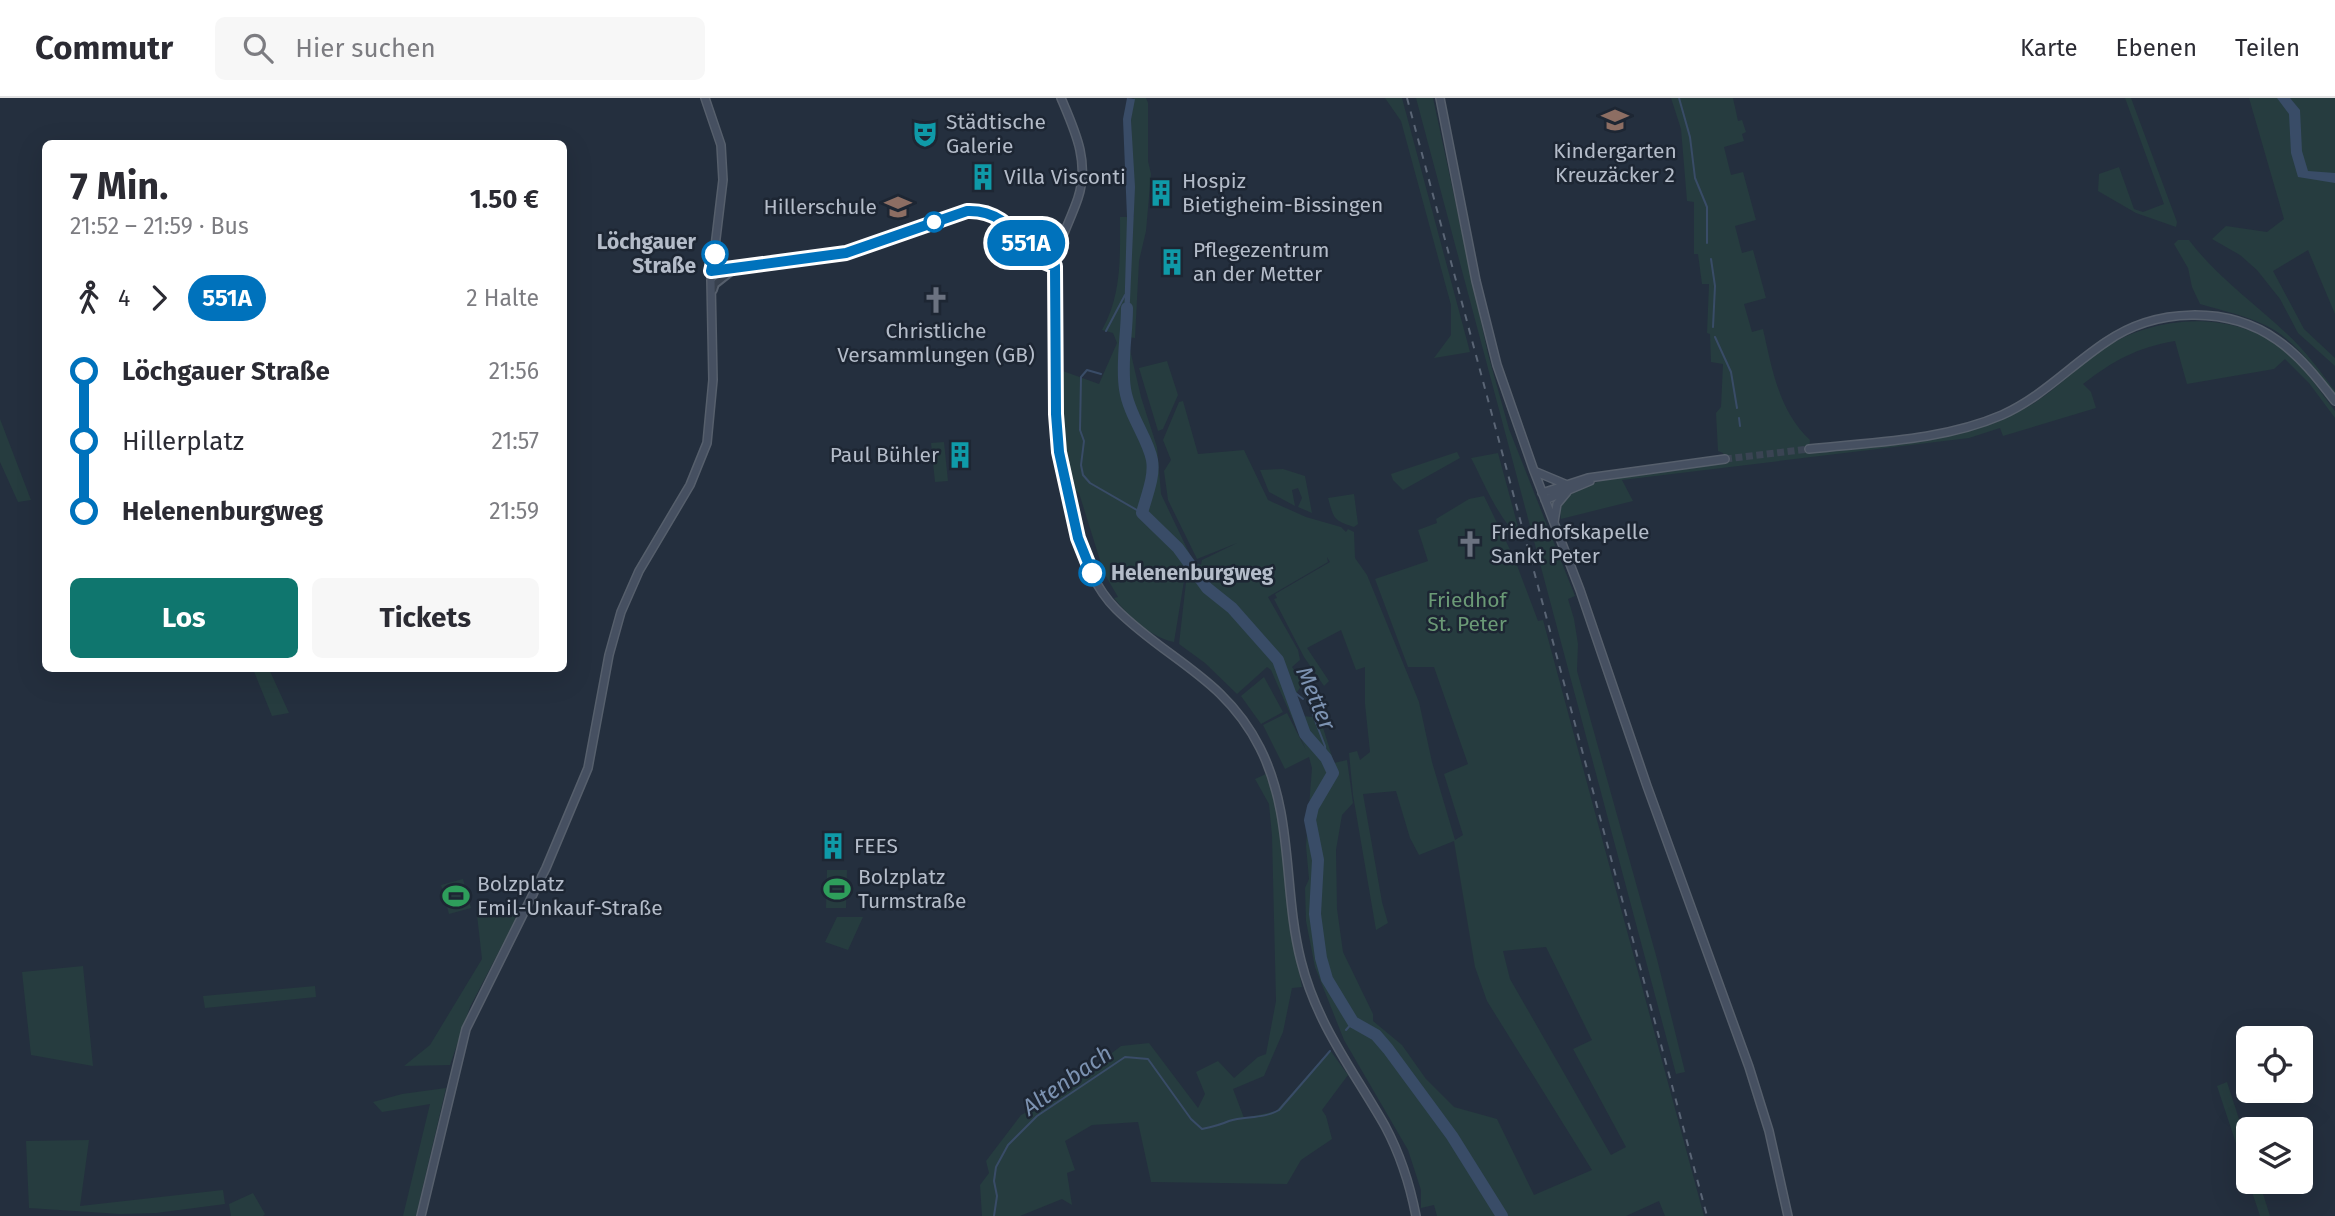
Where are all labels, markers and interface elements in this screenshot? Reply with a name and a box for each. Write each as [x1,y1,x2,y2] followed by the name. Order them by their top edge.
[215,17,705,80] search box
[35,28,173,68] text: Commutr
[239,29,277,67] icon: search
[295,33,436,64] text: Hier suchen
[2020,34,2078,62] text: Karte
[2116,34,2197,62] text: Ebenen
[2235,34,2300,62] text: Teilen
[1600,105,1630,135] school or university icon: Kindergarten Kreuzäcker 2
[946,109,1046,159] place label: Städtische Galerie
[910,119,940,149] theatre icon: Städtische Galerie
[1553,138,1677,188] place label: Kindergarten Kreuzäcker 2
[968,162,998,192] building icon: Villa Visconti
[70,163,168,209] text: 7 Min.
[1004,164,1126,190] place label: Villa Visconti
[1182,168,1383,218] place label: Hospiz Bietigheim-Bissingen
[1146,178,1176,208] building icon: Hospiz Bietigheim-Bissingen
[470,184,539,215] text: 1.50 €
[883,192,913,222] school or university icon: Hillerschule
[763,194,877,220] place label: Hillerschule
[70,212,249,240] text: 21:52 – 21:59 · Bus
[924,212,944,232] unlabelled marker
[977,220,1075,266] line badge: 551A
[597,229,697,279] place label: Löchgauer Straße
[1001,229,1051,257] text: 551A
[1193,237,1329,287] place label: Pflegezentrum an der Metter
[702,241,728,267] marker: Löchgauer Straße
[1157,247,1187,277] building icon: Pflegezentrum an der Metter
[70,279,108,317] icon: walk
[140,279,178,317] icon: forward
[118,284,130,312] text: 4
[202,284,252,312] text: 551A
[466,284,539,312] text: 2 Halte
[921,285,951,315] church icon: Christliche Versammlungen (GB)
[837,318,1035,368] place label: Christliche Versammlungen (GB)
[122,356,330,387] text: Löchgauer Straße
[489,357,539,385] text: 21:56
[122,426,244,457] text: Hillerplatz
[491,427,539,455] text: 21:57
[945,440,975,470] building icon: Paul Bühler
[830,442,939,468] place label: Paul Bühler
[122,496,323,527] text: Helenenburgweg
[489,497,539,525] text: 21:59
[1491,519,1649,569] place label: Friedhofskapelle Sankt Peter
[1455,529,1485,559] church icon: Friedhofskapelle Sankt Peter
[1079,560,1105,586] marker: Helenenburgweg
[1111,560,1274,586] place label: Helenenburgweg
[70,578,298,658] button: Los
[312,578,539,658] button: Tickets
[1427,587,1509,637] park label: Friedhof St. Peter
[1290,662,1342,735] water label: Metter
[818,831,848,861] building icon: FEES
[854,833,898,859] place label: FEES
[858,864,966,914] place label: Bolzplatz Turmstraße
[477,871,663,921] place label: Bolzplatz Emil-Unkauf-Straße
[822,874,852,904] sports icon: Bolzplatz Turmstraße
[441,881,471,911] sports icon: Bolzplatz Emil-Unkauf-Straße
[2236,1026,2313,1194] map controls
[2236,1026,2313,1103] button: locate
[1016,1039,1117,1122] water label: Altenbach
[2236,1117,2313,1194] button: layers

